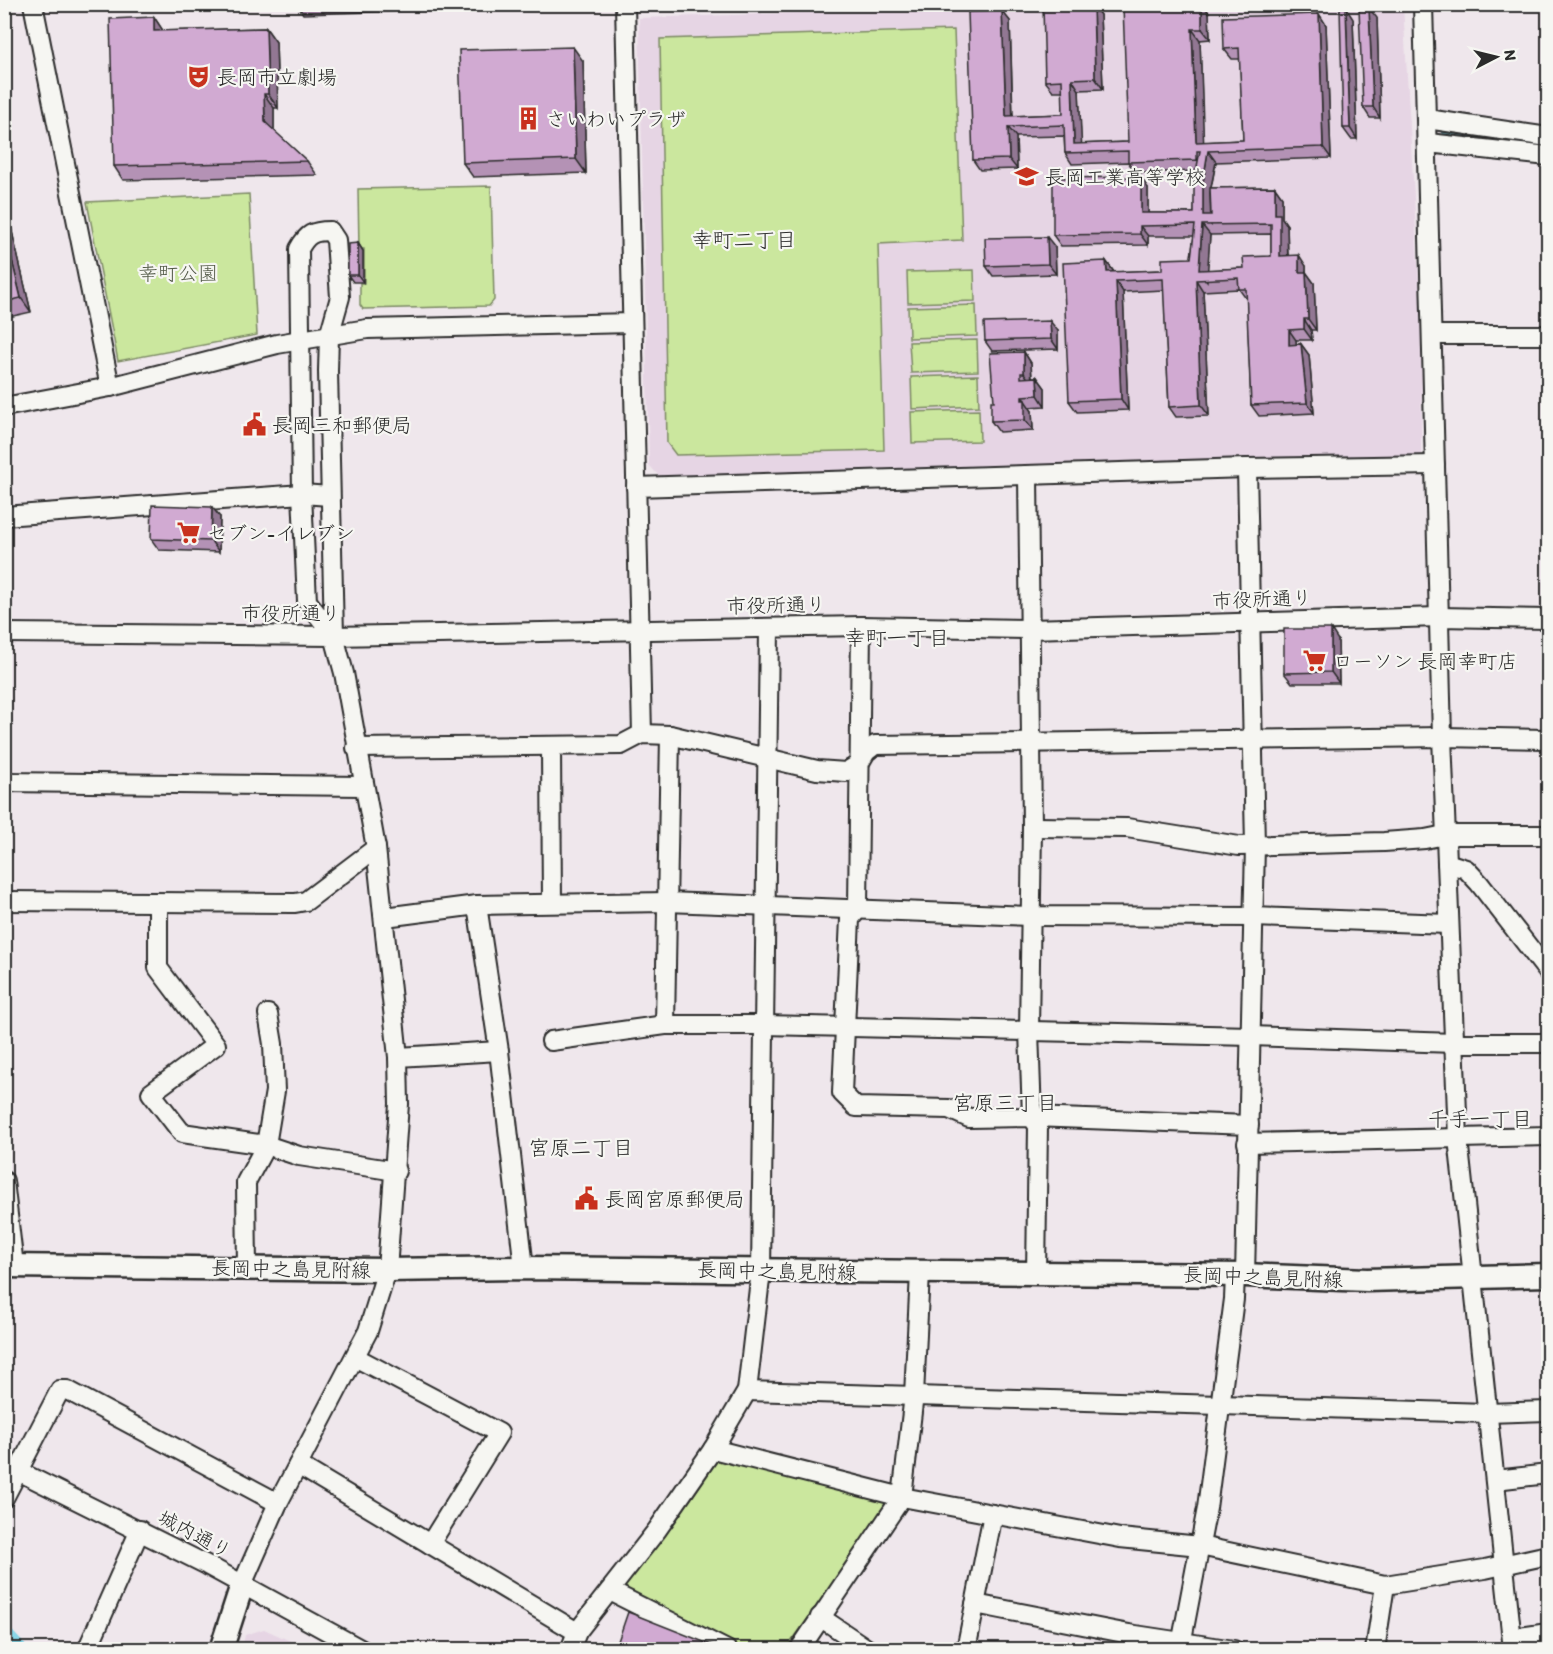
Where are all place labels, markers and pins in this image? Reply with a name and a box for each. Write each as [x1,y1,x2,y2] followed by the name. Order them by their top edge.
[186,64,212,90] theatre icon: 長岡市立劇場
[217,65,337,89] place label: 長岡市立劇場
[515,106,541,132] building icon: さいわいプラザ
[546,107,686,131] place label: さいわいプラザ
[1014,164,1040,190] school or university icon: 長岡工業高等学校
[1045,165,1205,189] place label: 長岡工業高等学校
[241,412,267,438] public building icon: 長岡三和郵便局
[272,413,412,437] place label: 長岡三和郵便局
[176,520,202,546] supermarket icon: セブン-イレブン
[207,521,355,545] place label: セブン-イレブン
[1302,648,1328,674] supermarket icon: ローソン 長岡幸町店
[1333,649,1518,673] place label: ローソン 長岡幸町店
[574,1186,600,1212] public building icon: 長岡宮原郵便局
[605,1187,745,1211] place label: 長岡宮原郵便局

